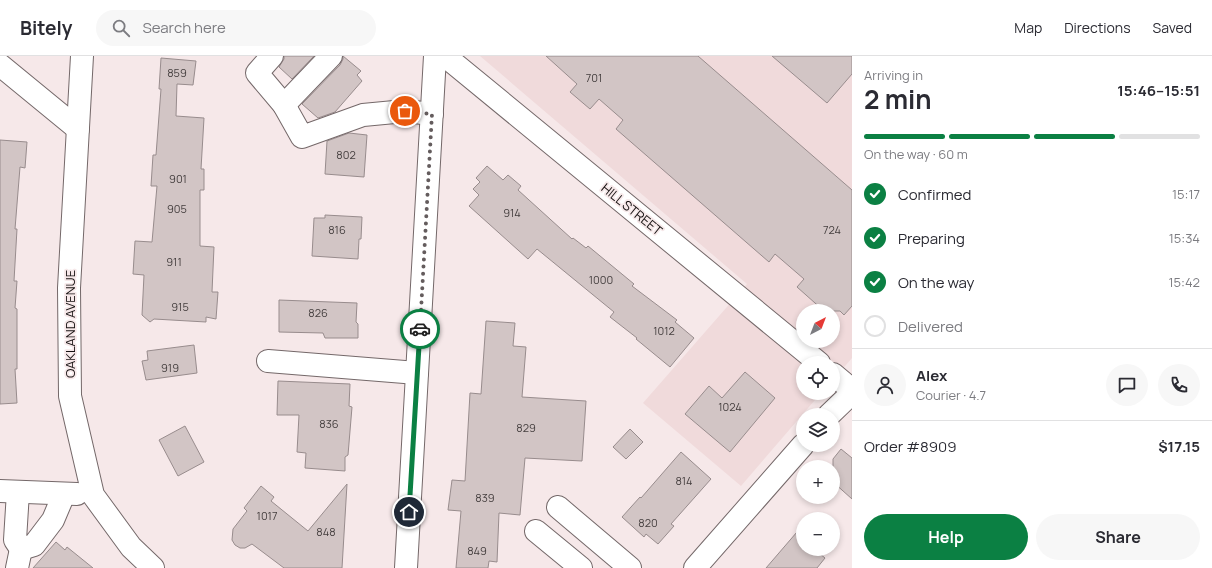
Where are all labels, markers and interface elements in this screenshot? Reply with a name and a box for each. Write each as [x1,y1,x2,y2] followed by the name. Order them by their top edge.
[96,10,376,46] search box
[20,15,72,41] text: Bitely
[110,17,132,39] icon: search
[142,17,226,38] text: Search here
[1014,18,1042,37] text: Map
[1064,18,1131,37] text: Directions
[1153,18,1192,37] text: Saved
[167,65,187,80] house number: 859
[864,66,923,84] text: Arriving in
[586,70,602,85] house number: 701
[1117,80,1200,101] text: 15:46–15:51
[864,81,932,117] text: 2 min
[388,94,422,128] pin
[394,100,416,122] icon: bag
[864,145,968,163] text: On the way · 60 m
[336,147,356,162] house number: 802
[169,171,187,186] house number: 901
[598,179,666,239] street label: HILL STREET
[864,183,886,205] icon: check
[898,184,971,205] text: Confirmed
[1172,185,1200,203] text: 15:17
[167,201,187,216] house number: 905
[503,205,521,220] house number: 914
[328,222,346,237] house number: 816
[823,222,841,237] house number: 724
[864,227,886,249] icon: check
[898,228,965,249] text: Preparing
[1169,229,1200,247] text: 15:34
[166,254,182,269] house number: 911
[61,270,79,378] street label: OAKLAND AVENUE
[864,271,886,293] icon: check
[589,272,613,287] house number: 1000
[898,272,974,293] text: On the way
[1168,273,1200,291] text: 15:42
[171,299,189,314] house number: 915
[796,304,840,348] north arrow
[796,304,840,556] map controls
[308,305,328,320] house number: 826
[400,309,440,349] courier
[898,316,963,337] text: Delivered
[409,318,431,340] icon: car
[653,323,675,338] house number: 1012
[796,356,840,400] button: locate
[161,360,179,375] house number: 919
[864,364,906,406] button: person
[1106,364,1148,406] button: chat
[1158,364,1200,406] button: phone
[916,365,947,386] text: Alex
[916,386,986,404] text: Courier · 4.7
[718,399,742,414] house number: 1024
[796,408,840,452] button: layers
[319,416,339,431] house number: 836
[516,420,536,435] house number: 829
[864,436,956,457] text: Order #8909
[1158,436,1200,457] text: $17.15
[796,460,840,504] button: +
[675,473,693,488] house number: 814
[475,490,495,505] house number: 839
[392,495,426,529] pin
[398,501,420,523] icon: home
[257,508,277,523] house number: 1017
[796,512,840,556] button: −
[864,514,1028,560] button: Help
[1036,514,1200,560] button: Share
[638,515,658,530] house number: 820
[316,524,336,539] house number: 848
[467,543,487,558] house number: 849

